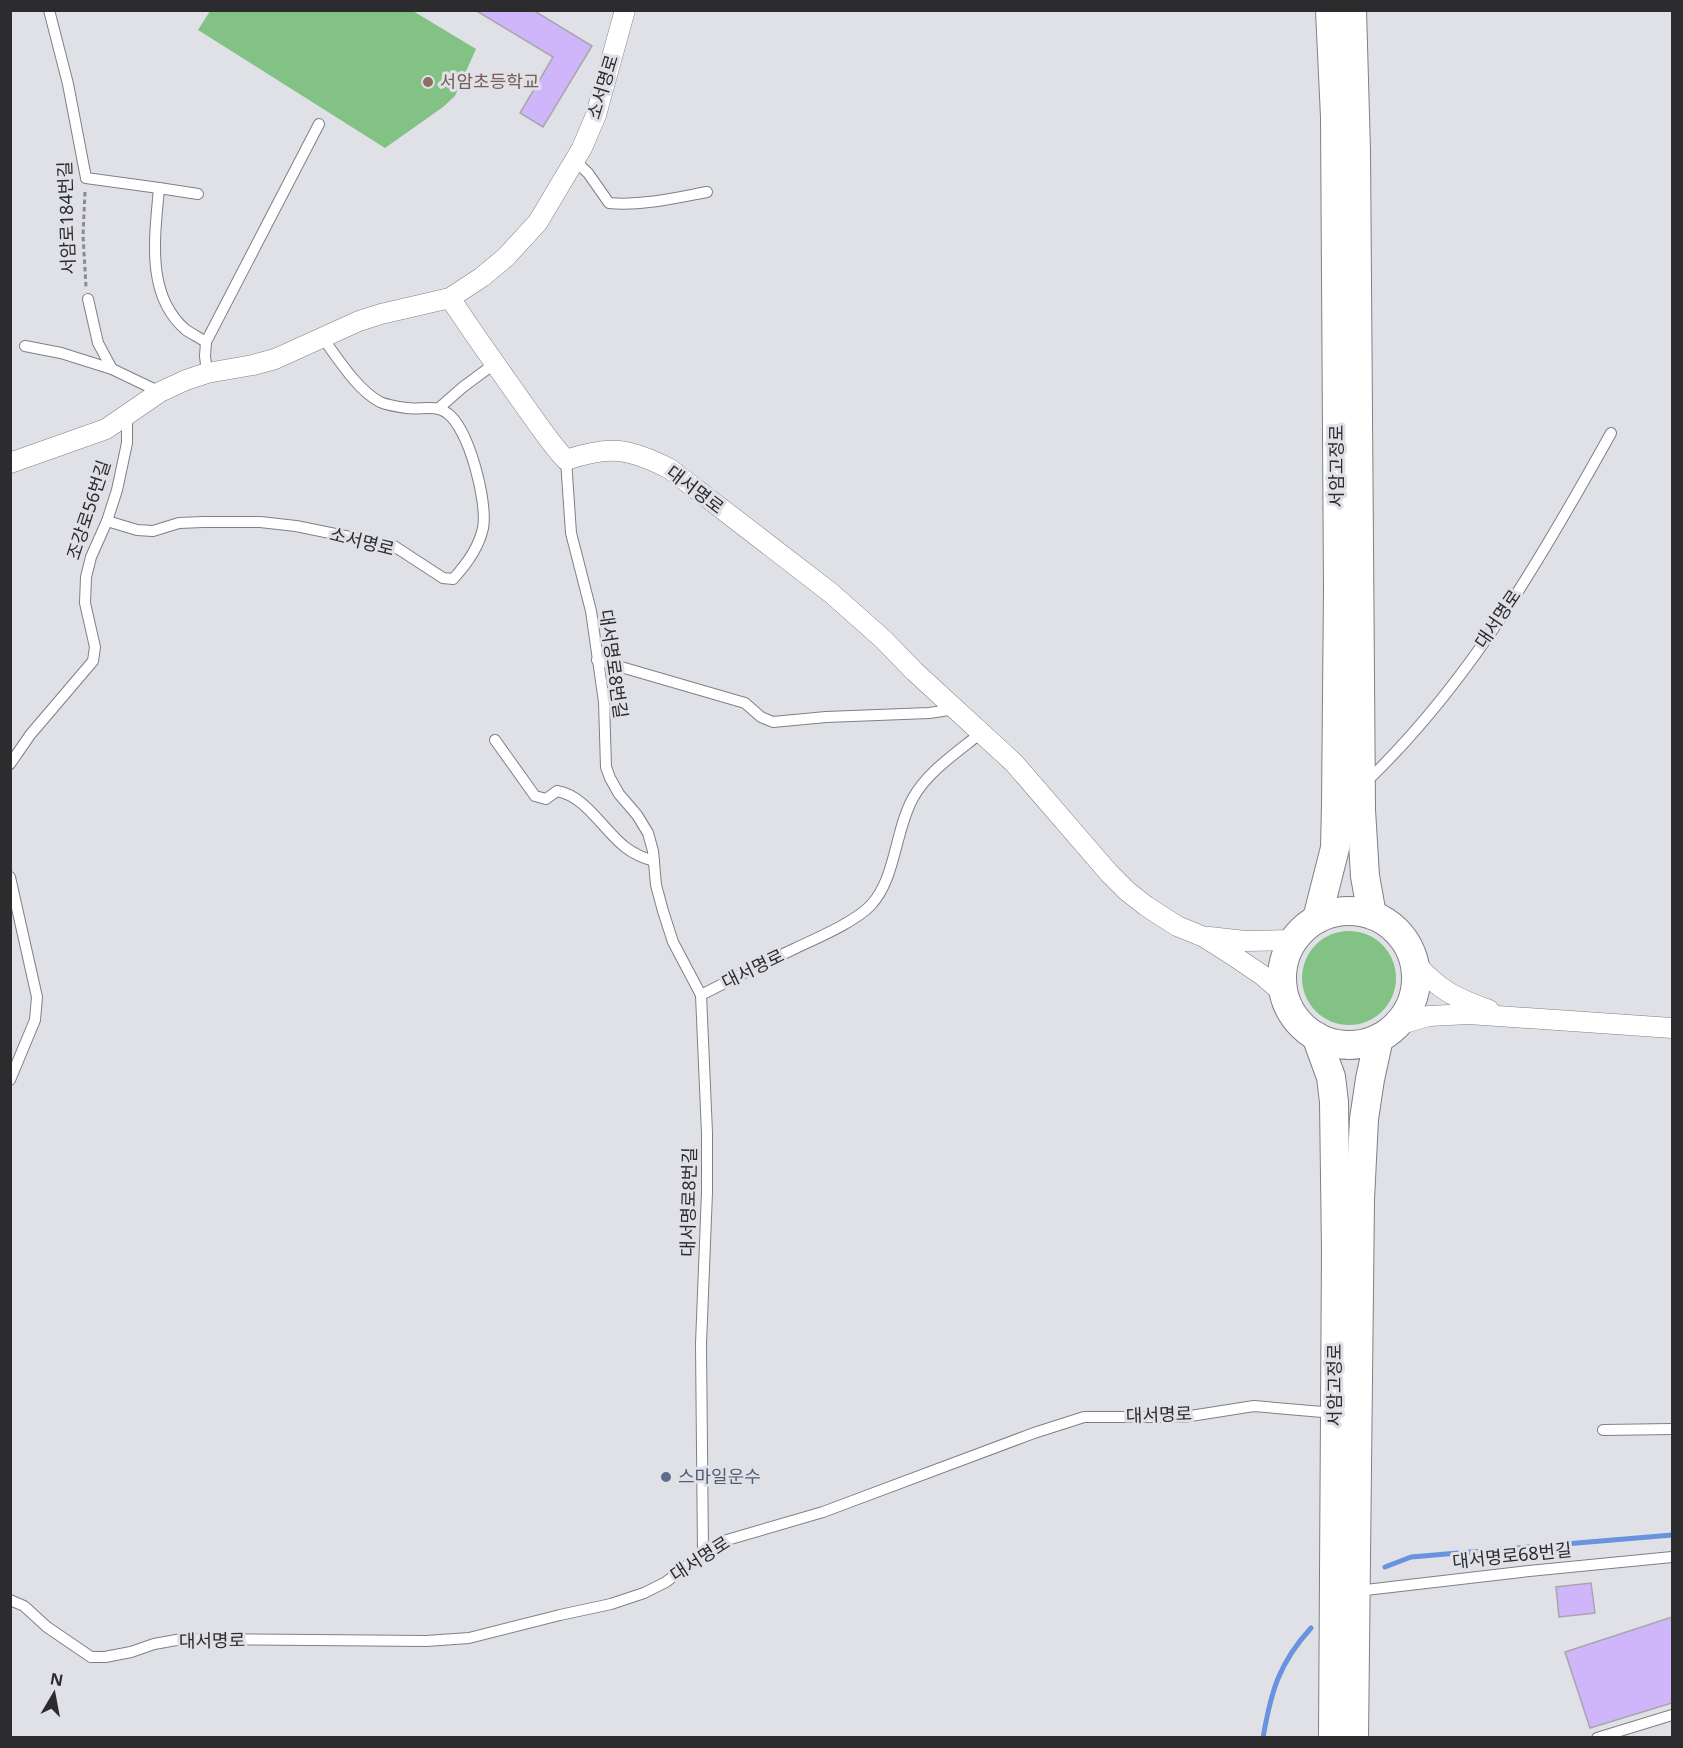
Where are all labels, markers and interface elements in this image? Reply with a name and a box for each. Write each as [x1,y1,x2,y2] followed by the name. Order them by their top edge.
[581,52,623,122] street label: 소서명로
[440,69,539,93] place label: 서암초등학교
[421,75,435,89] marker: 서암초등학교
[52,161,80,275] street label: 서암로184번길
[1324,425,1348,507] street label: 서암고정로
[61,457,115,563] street label: 조강로56번길
[662,460,729,519] street label: 대서명로
[327,521,397,561] street label: 소서명로
[1469,584,1526,653] street label: 대서명로
[594,608,634,720] street label: 대서명로8번길
[718,943,788,993] street label: 대서명로
[675,1147,701,1257] street label: 대서명로8번길
[1322,1344,1346,1426] street label: 서암고정로
[1125,1401,1192,1427] street label: 대서명로
[678,1464,761,1488] place label: 스마일운수
[659,1470,673,1484] marker: 스마일운수
[665,1530,734,1586] street label: 대서명로
[1451,1537,1573,1573] street label: 대서명로68번길
[179,1627,245,1653] street label: 대서명로
[24,1664,84,1724] north arrow
[48,1667,65,1691] text: N

